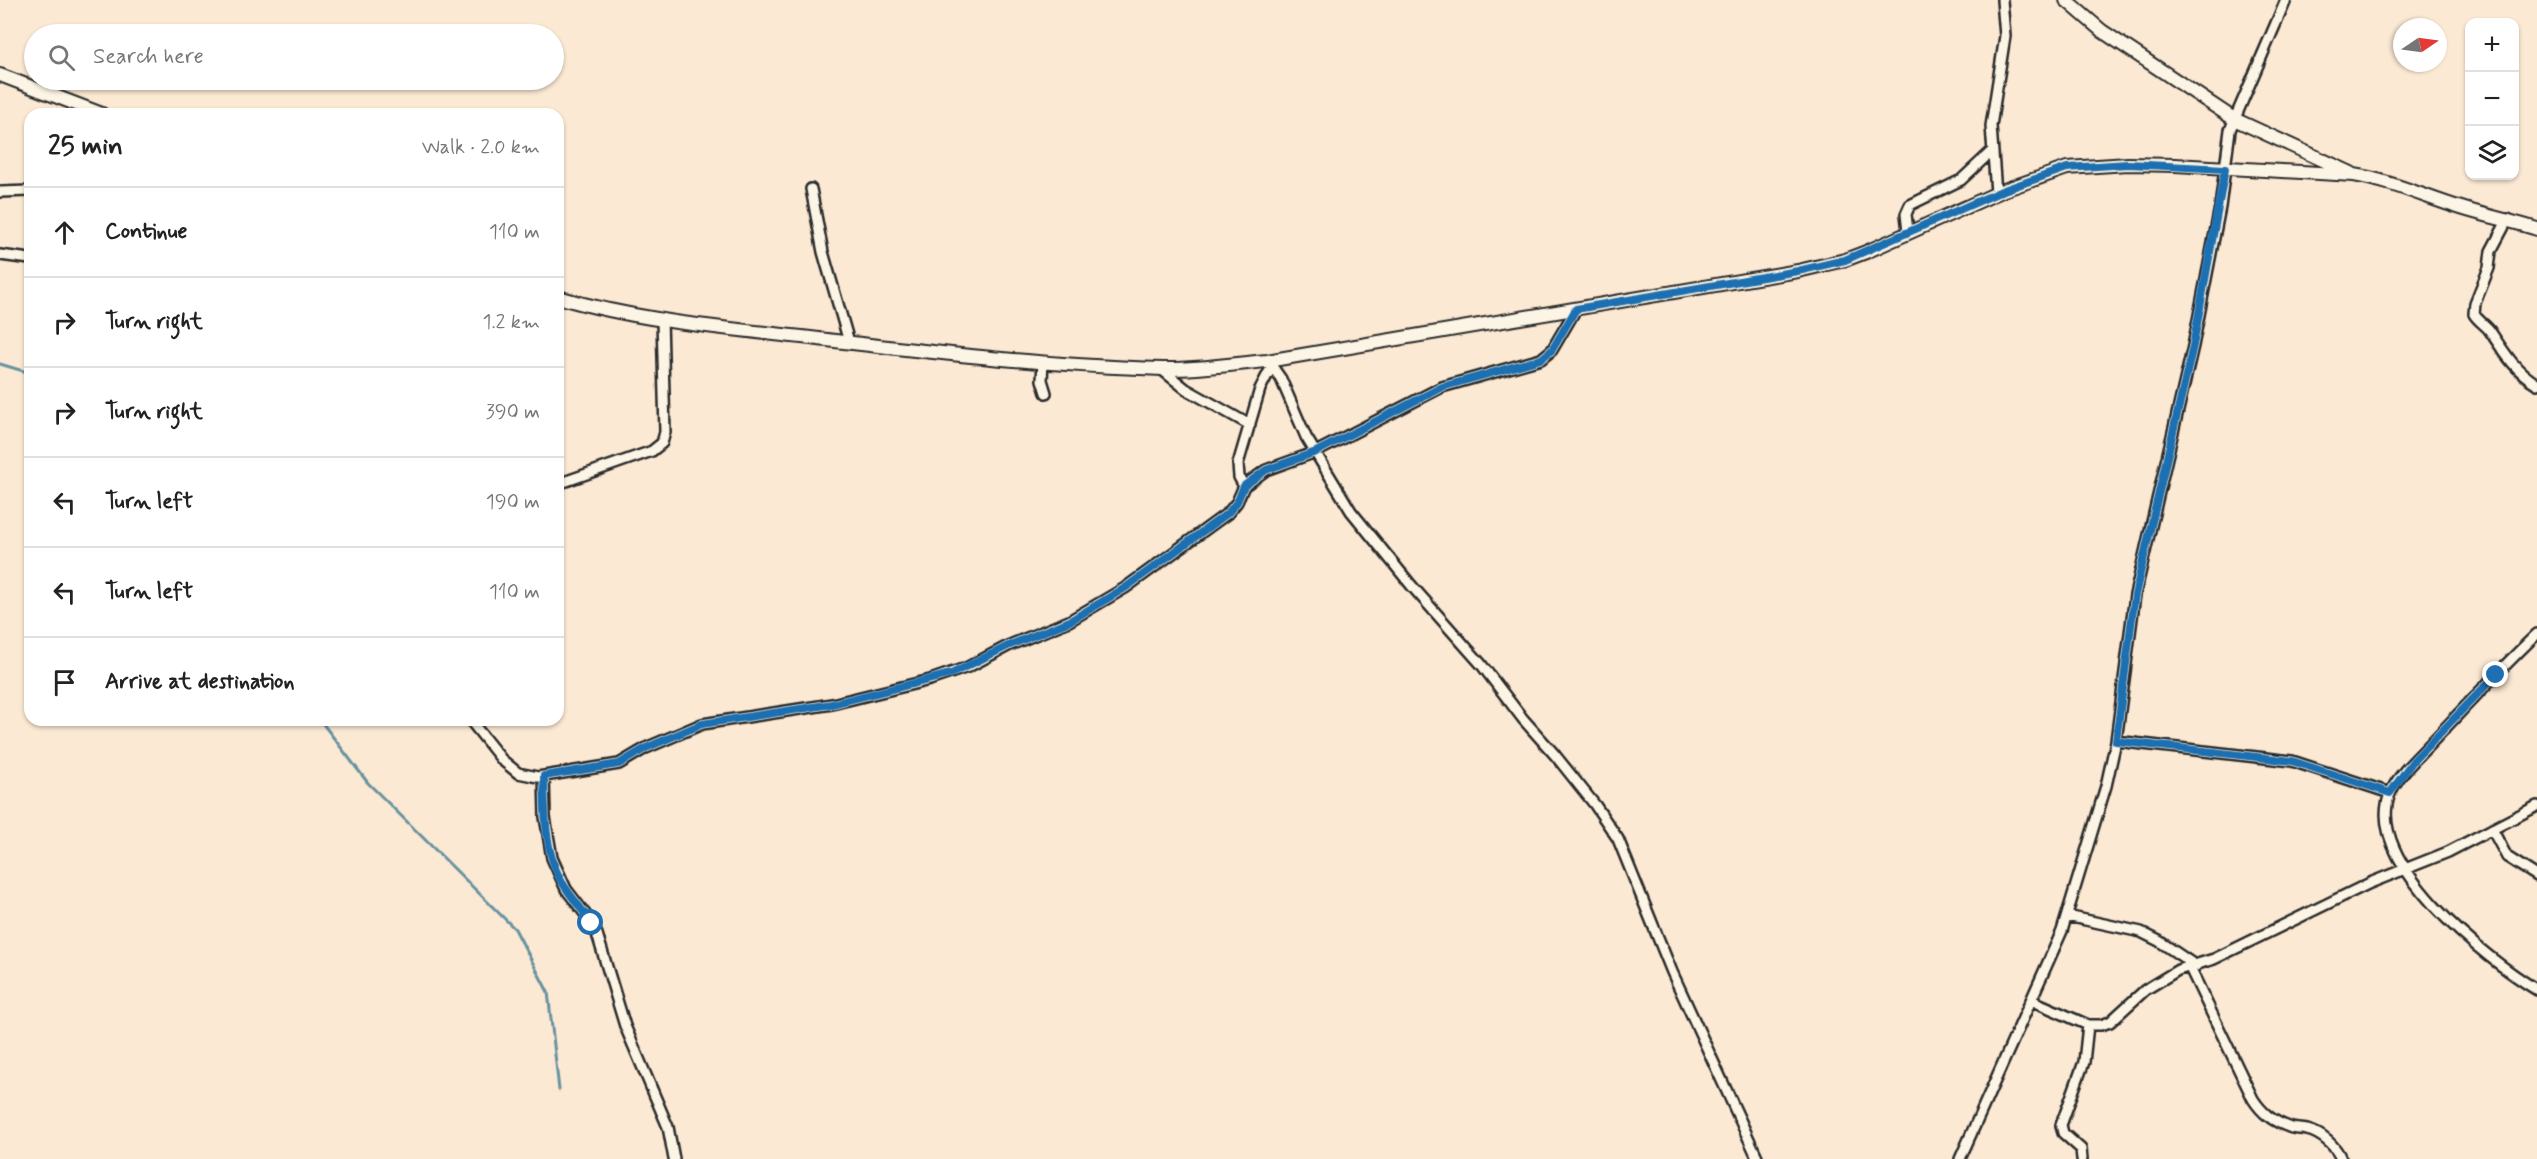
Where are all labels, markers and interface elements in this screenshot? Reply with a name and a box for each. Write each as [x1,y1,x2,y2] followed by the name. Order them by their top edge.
[2393,18,2447,72] north arrow
[2465,18,2519,180] map controls
[2465,18,2519,72] button: +
[24,24,564,90] search box
[45,41,78,74] icon: search
[93,43,204,71] text: Search here
[2465,72,2519,126] button: −
[2465,126,2519,180] button: layers
[48,130,123,164] text: 25 min
[422,134,540,161] text: Walk · 2.0 km
[48,216,81,249] icon: ahead
[105,218,187,246] text: Continue
[489,219,540,246] text: 110 m
[48,306,81,339] icon: right
[105,308,203,336] text: Turn right
[483,309,540,336] text: 1.2 km
[48,396,81,429] icon: right
[105,398,203,426] text: Turn right
[486,399,540,426] text: 390 m
[48,486,81,519] icon: left
[105,488,193,516] text: Turn left
[486,489,540,516] text: 190 m
[48,576,81,609] icon: left
[105,578,193,606] text: Turn left
[489,579,540,606] text: 110 m
[2482,661,2508,687] route end
[48,666,81,699] icon: arrive
[105,668,295,696] text: Arrive at destination
[577,909,603,935] route start

